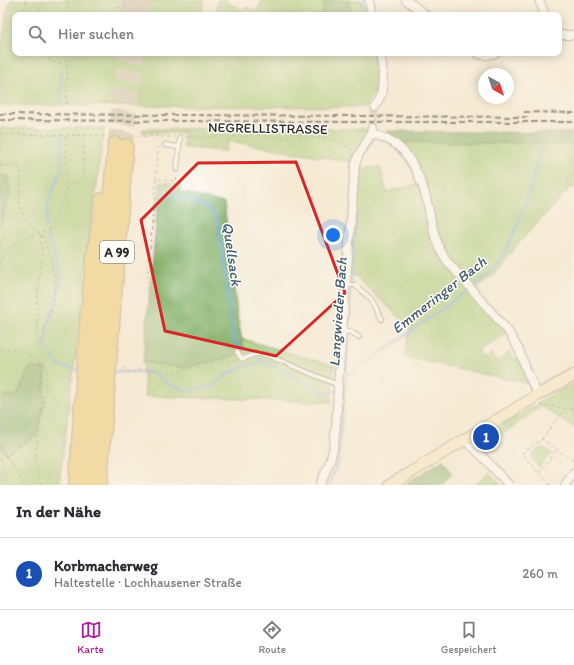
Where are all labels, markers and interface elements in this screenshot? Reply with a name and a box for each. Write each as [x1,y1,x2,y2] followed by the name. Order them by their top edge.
[12,12,562,56] search box
[26,23,48,45] icon: search
[58,25,134,43] text: Hier suchen
[478,68,514,104] north arrow
[208,119,328,138] street label: NEGRELLISTRASSE
[219,221,246,288] water label: Quellsack
[323,225,343,245] your location
[100,241,134,263] road number: A 99
[388,252,490,337] water label: Emmeringer Bach
[325,256,351,367] water label: Langwieder Bach
[473,422,499,452] pin: 1
[16,501,101,521] text: In der Nähe
[54,557,158,575] text: Korbmacherweg
[26,566,32,581] text: 1
[522,566,558,581] text: 260 m
[54,575,242,590] text: Haltestelle · Lochhausener Straße
[77,619,104,656] tab: Karte
[259,619,286,656] tab: Route
[441,619,497,656] tab: Gespeichert

